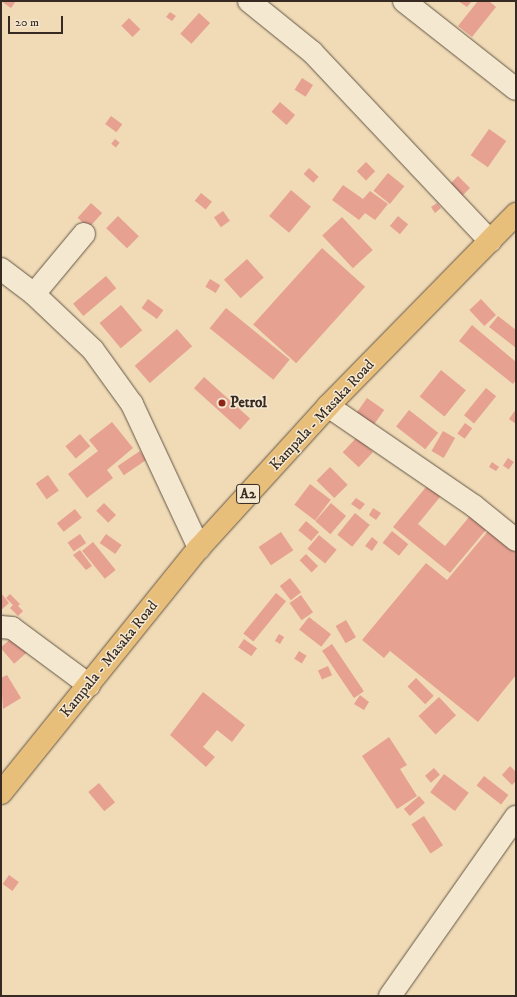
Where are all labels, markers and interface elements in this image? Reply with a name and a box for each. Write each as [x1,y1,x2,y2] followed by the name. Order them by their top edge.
[10,8,65,34] scale bar
[15,15,39,30] text: 20 m
[266,356,378,474] street label: Kampala - Masaka Road
[230,394,267,412] place label: Petrol
[217,398,227,408] marker: Petrol
[236,482,260,506] road number: A2
[56,597,162,721] street label: Kampala - Masaka Road

